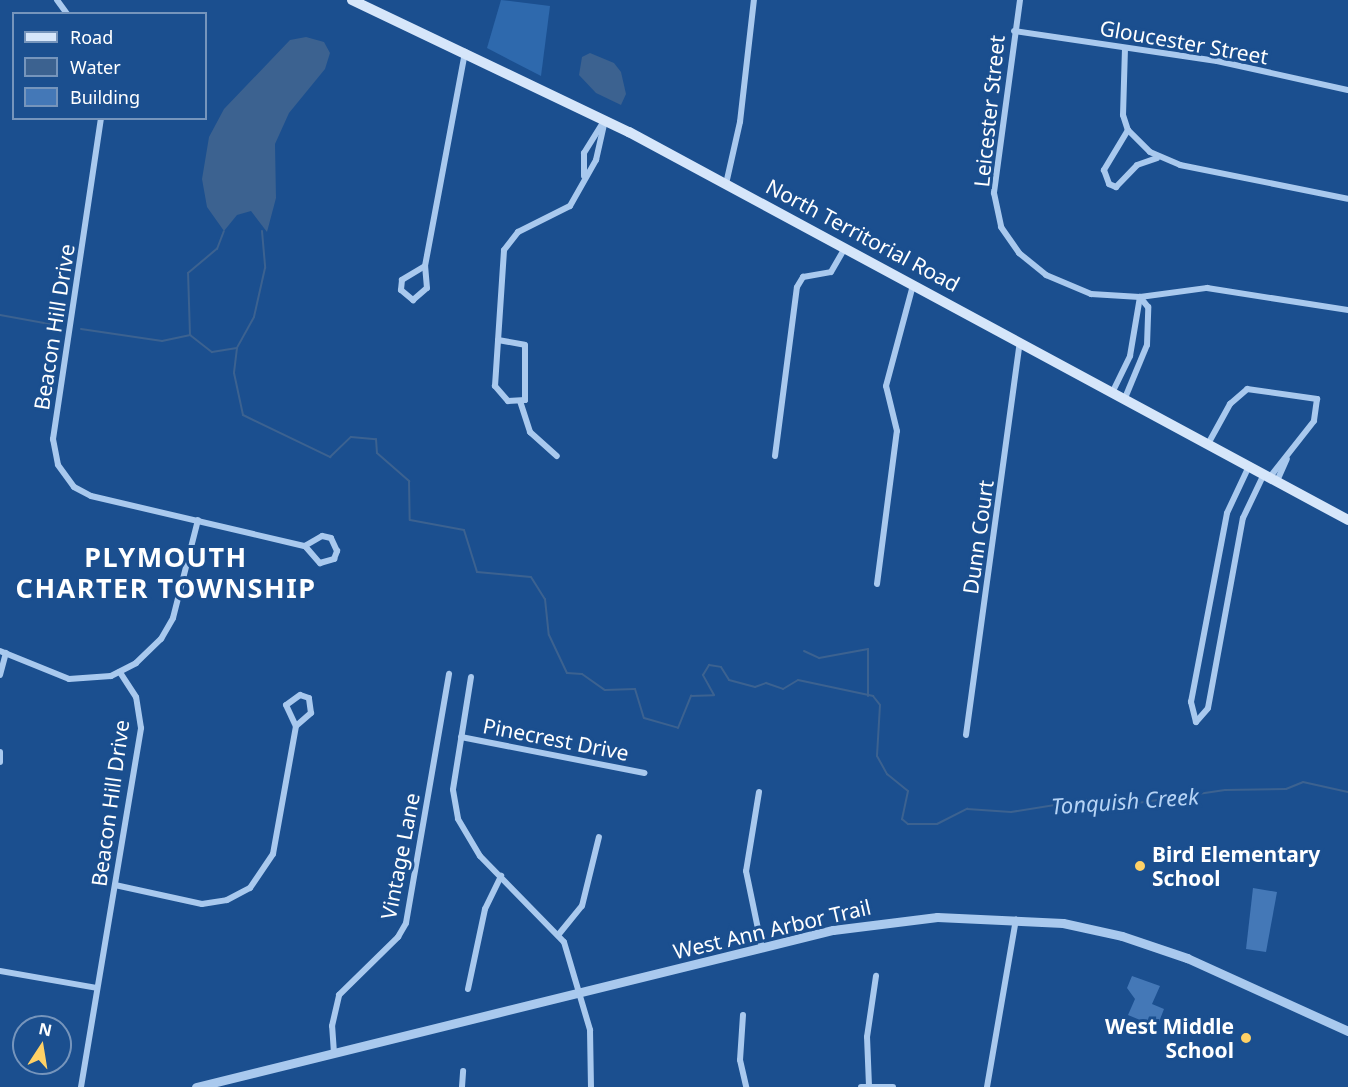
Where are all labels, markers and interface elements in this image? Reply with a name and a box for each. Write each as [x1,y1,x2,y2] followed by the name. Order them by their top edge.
[12,12,207,120] legend
[1098,15,1270,69] street label: Gloucester Street
[70,25,113,49] text: Road
[969,34,1009,188] street label: Leicester Street
[70,55,121,79] text: Water
[70,85,140,109] text: Building
[762,173,964,297] street label: North Territorial Road
[28,242,80,412] street label: Beacon Hill Drive
[958,478,998,596] street label: Dunn Court
[16,540,316,603] district label: PLYMOUTH CHARTER TOWNSHIP
[481,712,631,766] street label: Pinecrest Drive
[86,718,134,888] street label: Beacon Hill Drive
[1050,783,1200,819] water label: Tonquish Creek
[375,791,425,921] street label: Vintage Lane
[1152,841,1320,891] place label: Bird Elementary School
[1133,859,1147,873] marker: Bird Elementary School
[671,894,873,964] street label: West Ann Arbor Trail
[1105,1013,1234,1063] place label: West Middle School
[12,1015,72,1075] north arrow
[37,1017,54,1041] text: N
[1239,1031,1253,1045] marker: West Middle School

